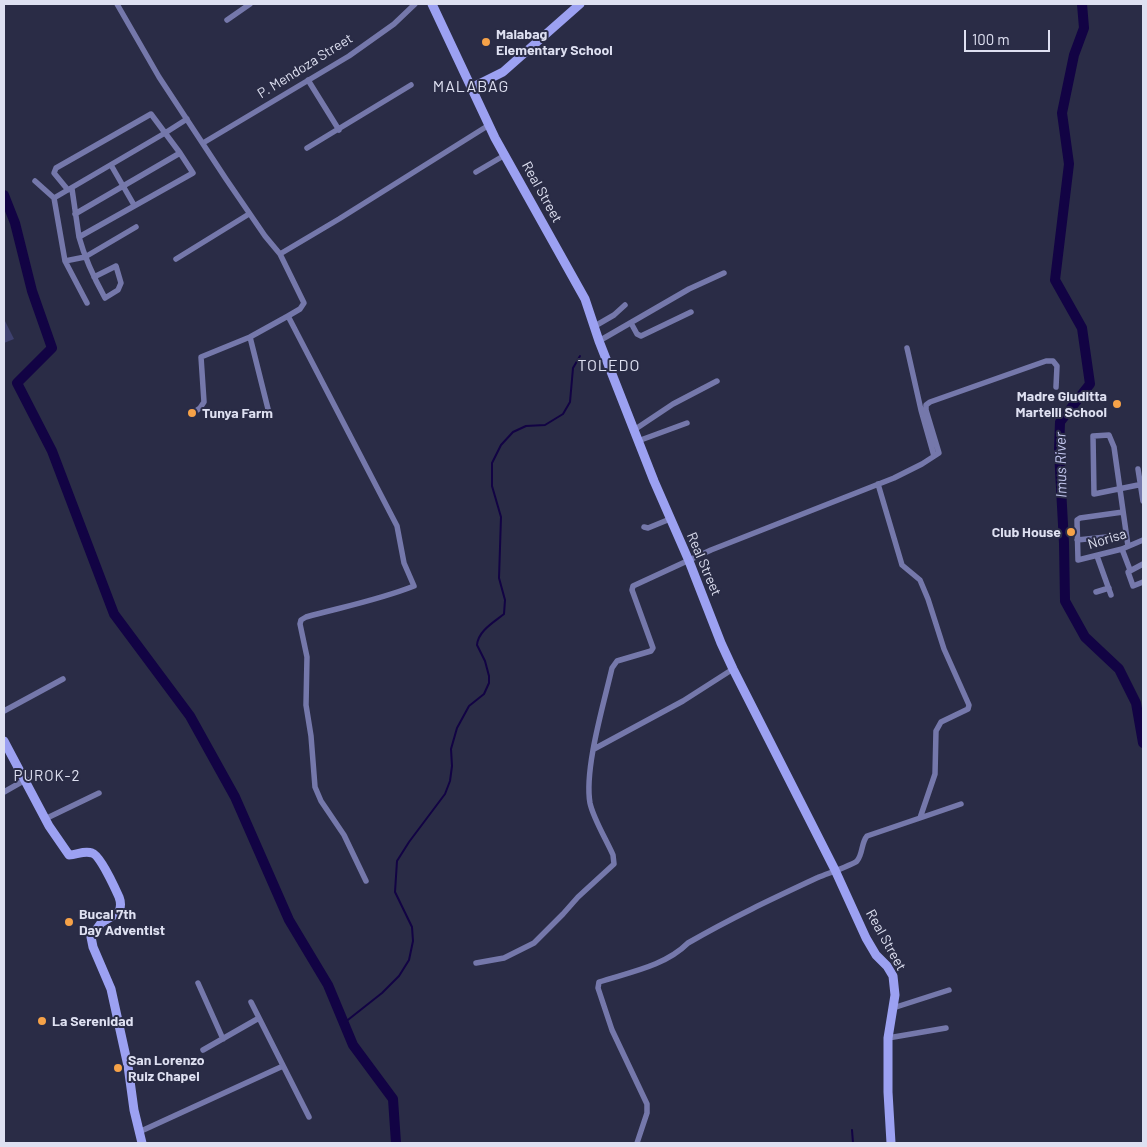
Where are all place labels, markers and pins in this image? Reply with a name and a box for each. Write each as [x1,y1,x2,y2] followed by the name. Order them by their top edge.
[496,26,613,58] place label: Malabag Elementary School
[480,36,492,48] marker: Malabag Elementary School
[1016,388,1107,421] place label: Madre Giuditta Martelli School
[1111,398,1123,410] marker: Madre Giuditta Martelli School
[202,405,273,421] place label: Tunya Farm
[186,407,198,419] marker: Tunya Farm
[992,524,1061,540] place label: Club House
[1065,526,1077,538] marker: Club House
[79,906,165,939] place label: Bucal 7th Day Adventist
[63,916,75,928] marker: Bucal 7th Day Adventist
[52,1013,133,1029] place label: La Serenidad
[36,1015,48,1027] marker: La Serenidad
[128,1052,205,1084] place label: San Lorenzo Ruiz Chapel
[112,1062,124,1074] marker: San Lorenzo Ruiz Chapel

